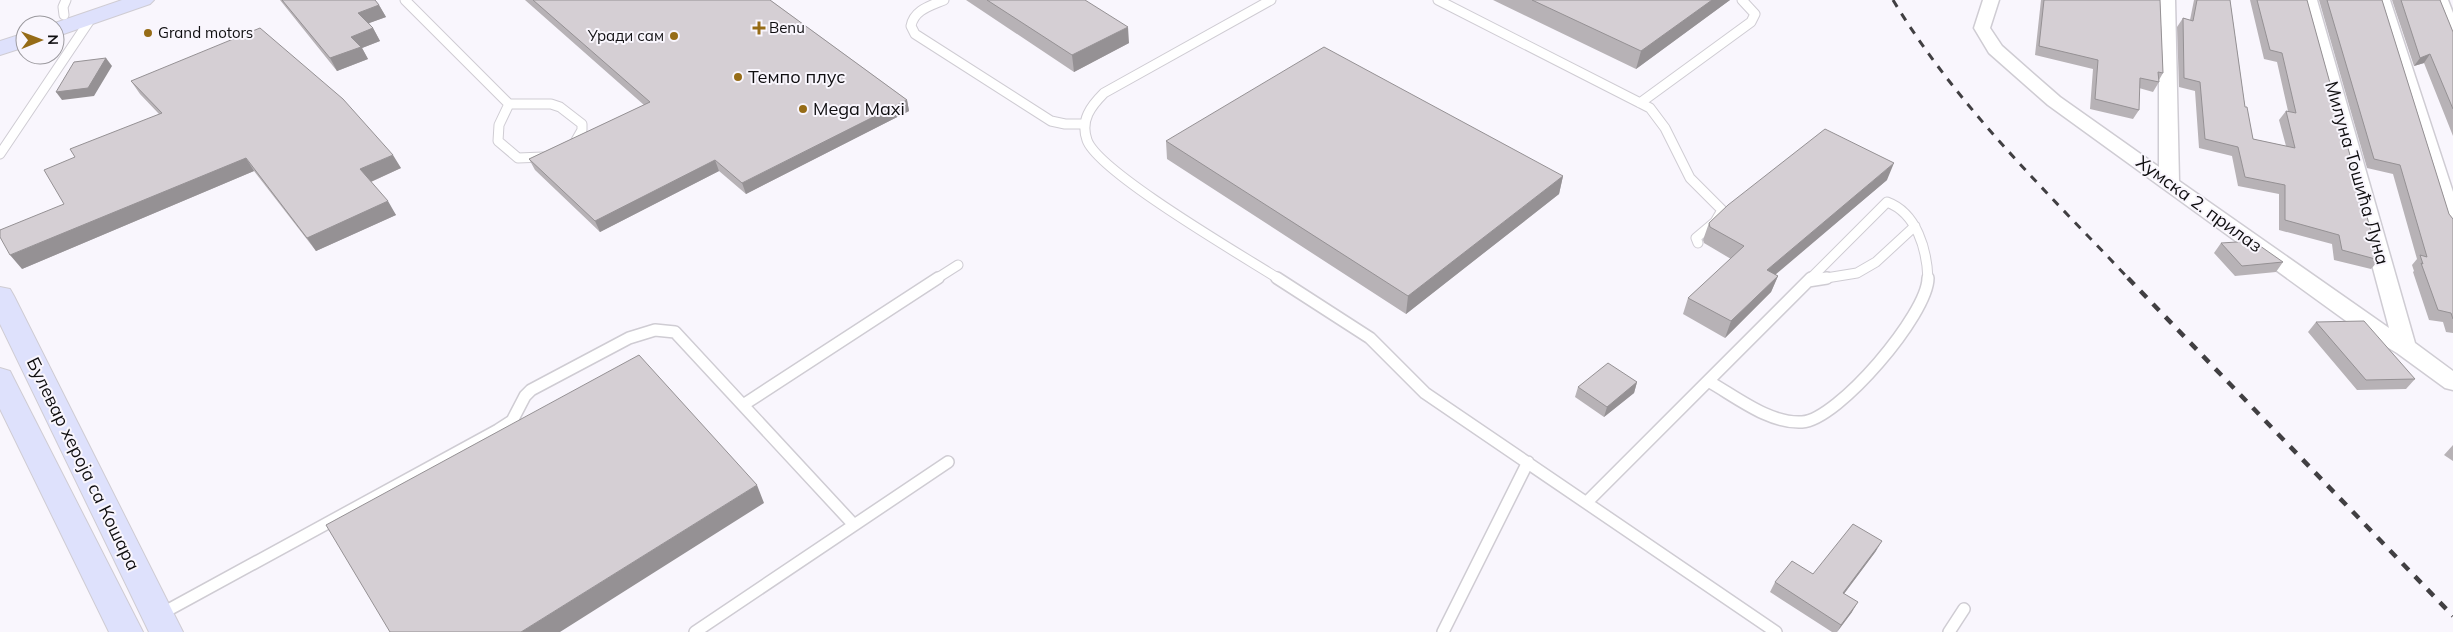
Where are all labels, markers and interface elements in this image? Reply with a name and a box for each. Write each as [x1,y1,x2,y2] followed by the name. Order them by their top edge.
[15,15,65,65] north arrow
[769,18,805,37] place label: Benu
[753,22,765,34] marker: Benu
[158,23,253,42] place label: Grand motors
[587,26,664,45] place label: Уради сам
[142,27,154,39] marker: Grand motors
[668,30,680,42] marker: Уради сам
[44,34,62,45] text: N
[748,65,845,88] place label: Темпо плус
[732,71,744,83] marker: Темпо плус
[2320,78,2395,267] street label: Милуна Тошића Луна
[813,97,905,120] place label: Mega Maxi
[797,103,809,115] marker: Mega Maxi
[2132,150,2267,257] street label: Хумска 2. прилаз
[22,353,145,574] street label: Булевар хероја са Кошара

